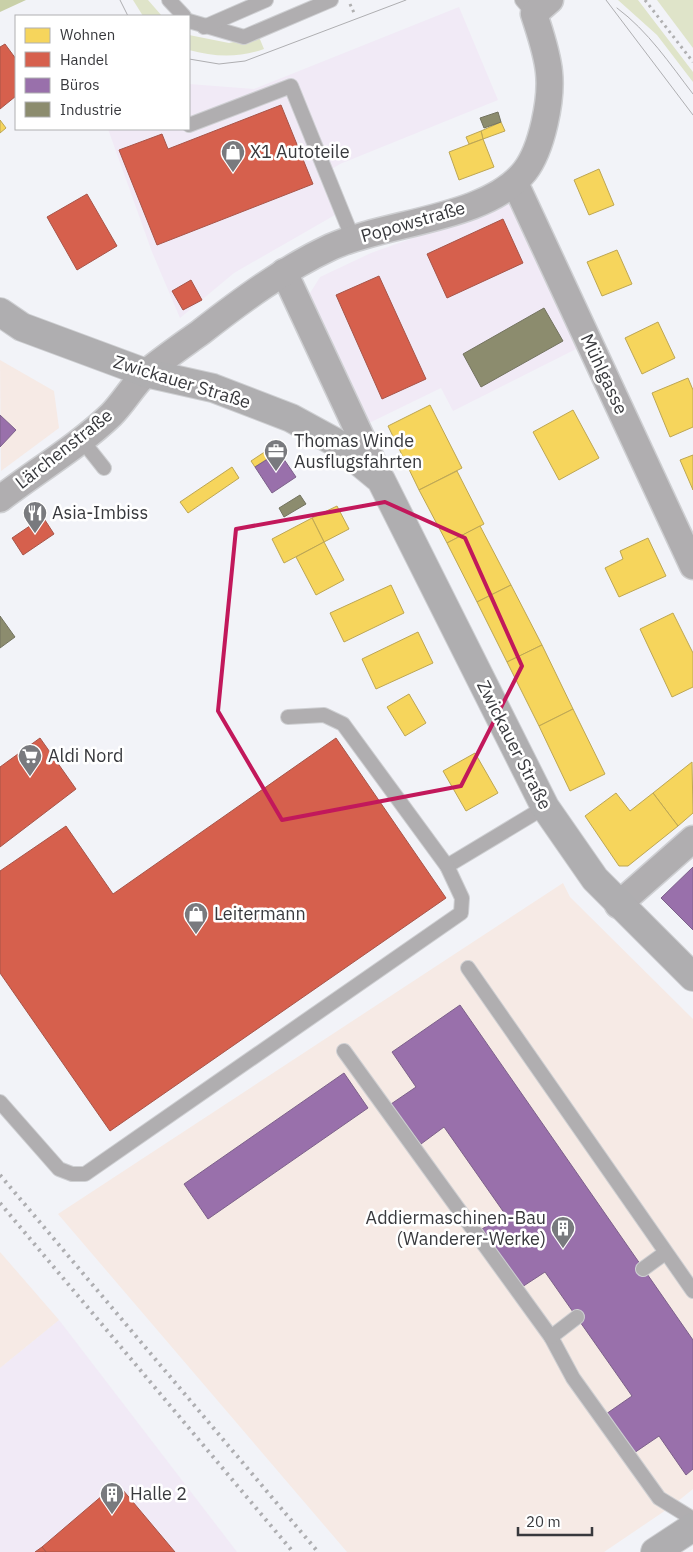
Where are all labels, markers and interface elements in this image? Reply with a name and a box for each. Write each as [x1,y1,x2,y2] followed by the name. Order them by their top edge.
[15,15,190,130] legend
[60,25,115,44] text: Wohnen
[60,50,108,69] text: Handel
[60,75,99,94] text: Büros
[60,100,122,119] text: Industrie
[220,139,246,173] shop icon: X1 Autoteile
[250,140,350,163] place label: X1 Autoteile
[358,196,468,247] street label: Popowstraße
[576,330,633,418] street label: Mühlgasse
[111,350,254,413] street label: Zwickauer Straße
[11,403,117,494] street label: Lärchenstraße
[294,429,422,473] place label: Thomas Winde Ausflugsfahrten
[263,438,289,472] office icon: Thomas Winde Ausflugsfahrten
[22,500,48,534] restaurant icon: Asia-Imbiss
[52,501,148,524] place label: Asia-Imbiss
[472,676,557,813] street label: Zwickauer Straße
[17,743,43,777] supermarket icon: Aldi Nord
[48,744,123,767] place label: Aldi Nord
[183,901,209,935] shop icon: Leitermann
[214,902,306,925] place label: Leitermann
[366,1206,546,1250] place label: Addiermaschinen-Bau (Wanderer-Werke)
[550,1215,576,1249] building icon: Addiermaschinen-Bau (Wanderer-Werke)
[99,1481,125,1515] building icon: Halle 2
[130,1482,187,1505] place label: Halle 2
[518,1504,592,1536] scale bar
[526,1512,561,1531] text: 20 m

